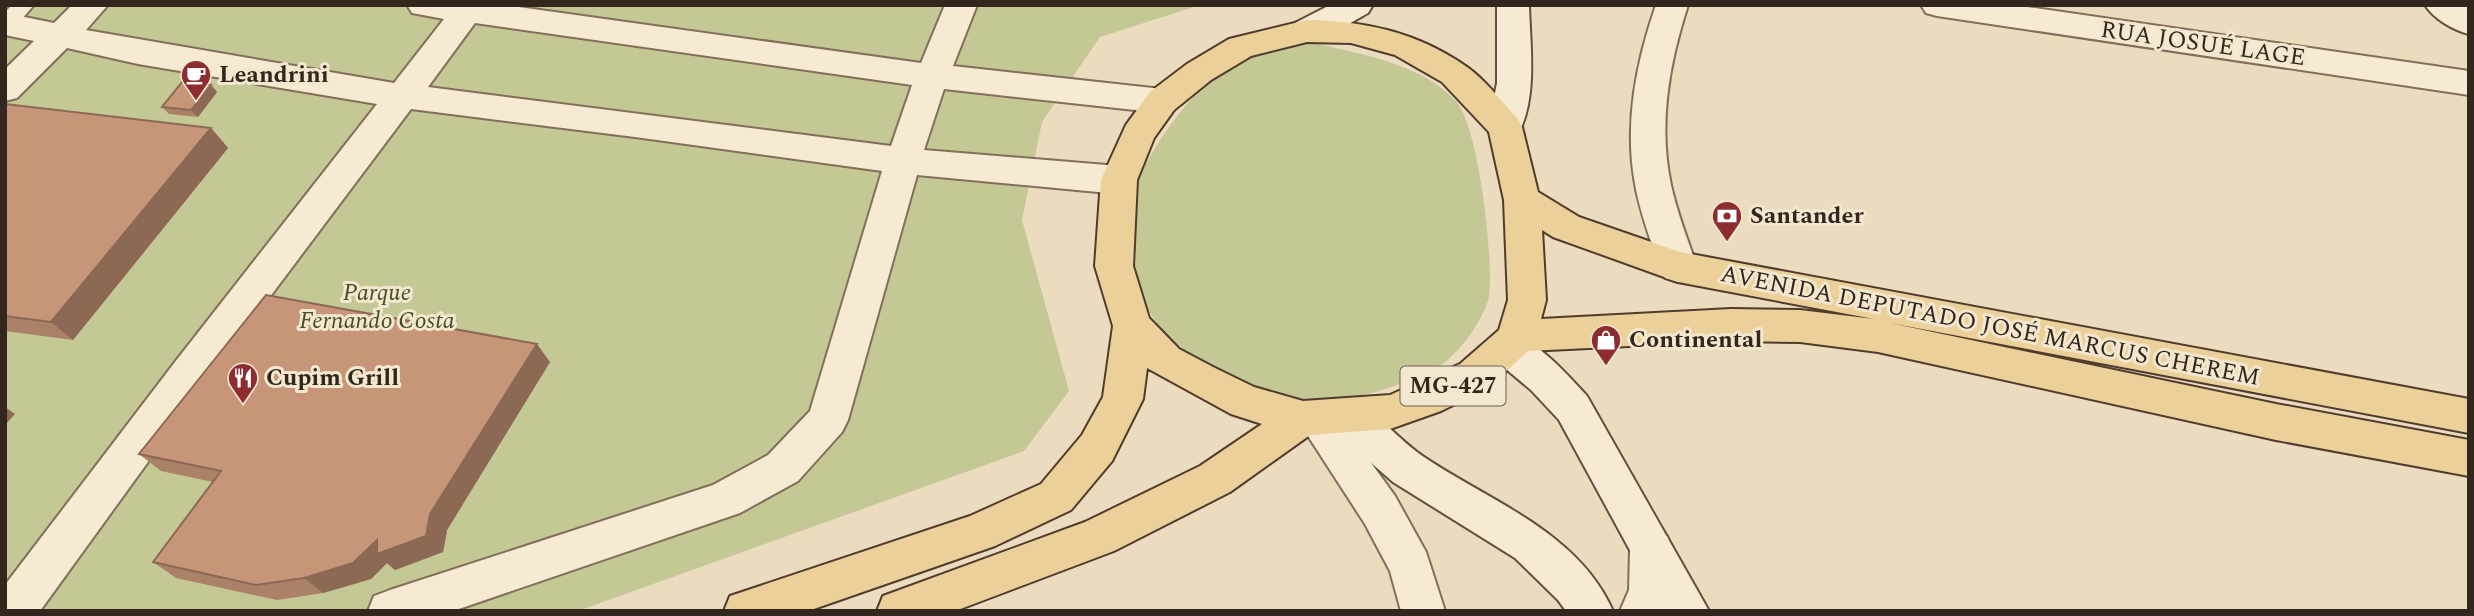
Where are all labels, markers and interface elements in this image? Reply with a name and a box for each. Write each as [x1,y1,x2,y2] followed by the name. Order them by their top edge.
[2098,12,2308,76] street label: RUA JOSUÉ LAGE
[219,57,329,93] place label: Leandrini
[179,58,213,102] cafe icon: Leandrini
[1750,198,1864,234] place label: Santander
[1710,199,1744,243] bank icon: Santander
[1717,256,2263,396] street label: AVENIDA DEPUTADO JOSÉ MARCUS CHEREM
[299,275,455,339] park label: Parque Fernando Costa
[1629,322,1762,358] place label: Continental
[1589,323,1623,367] shop icon: Continental
[266,360,399,396] place label: Cupim Grill
[226,361,260,405] restaurant icon: Cupim Grill
[1400,366,1506,406] road number: MG-427

